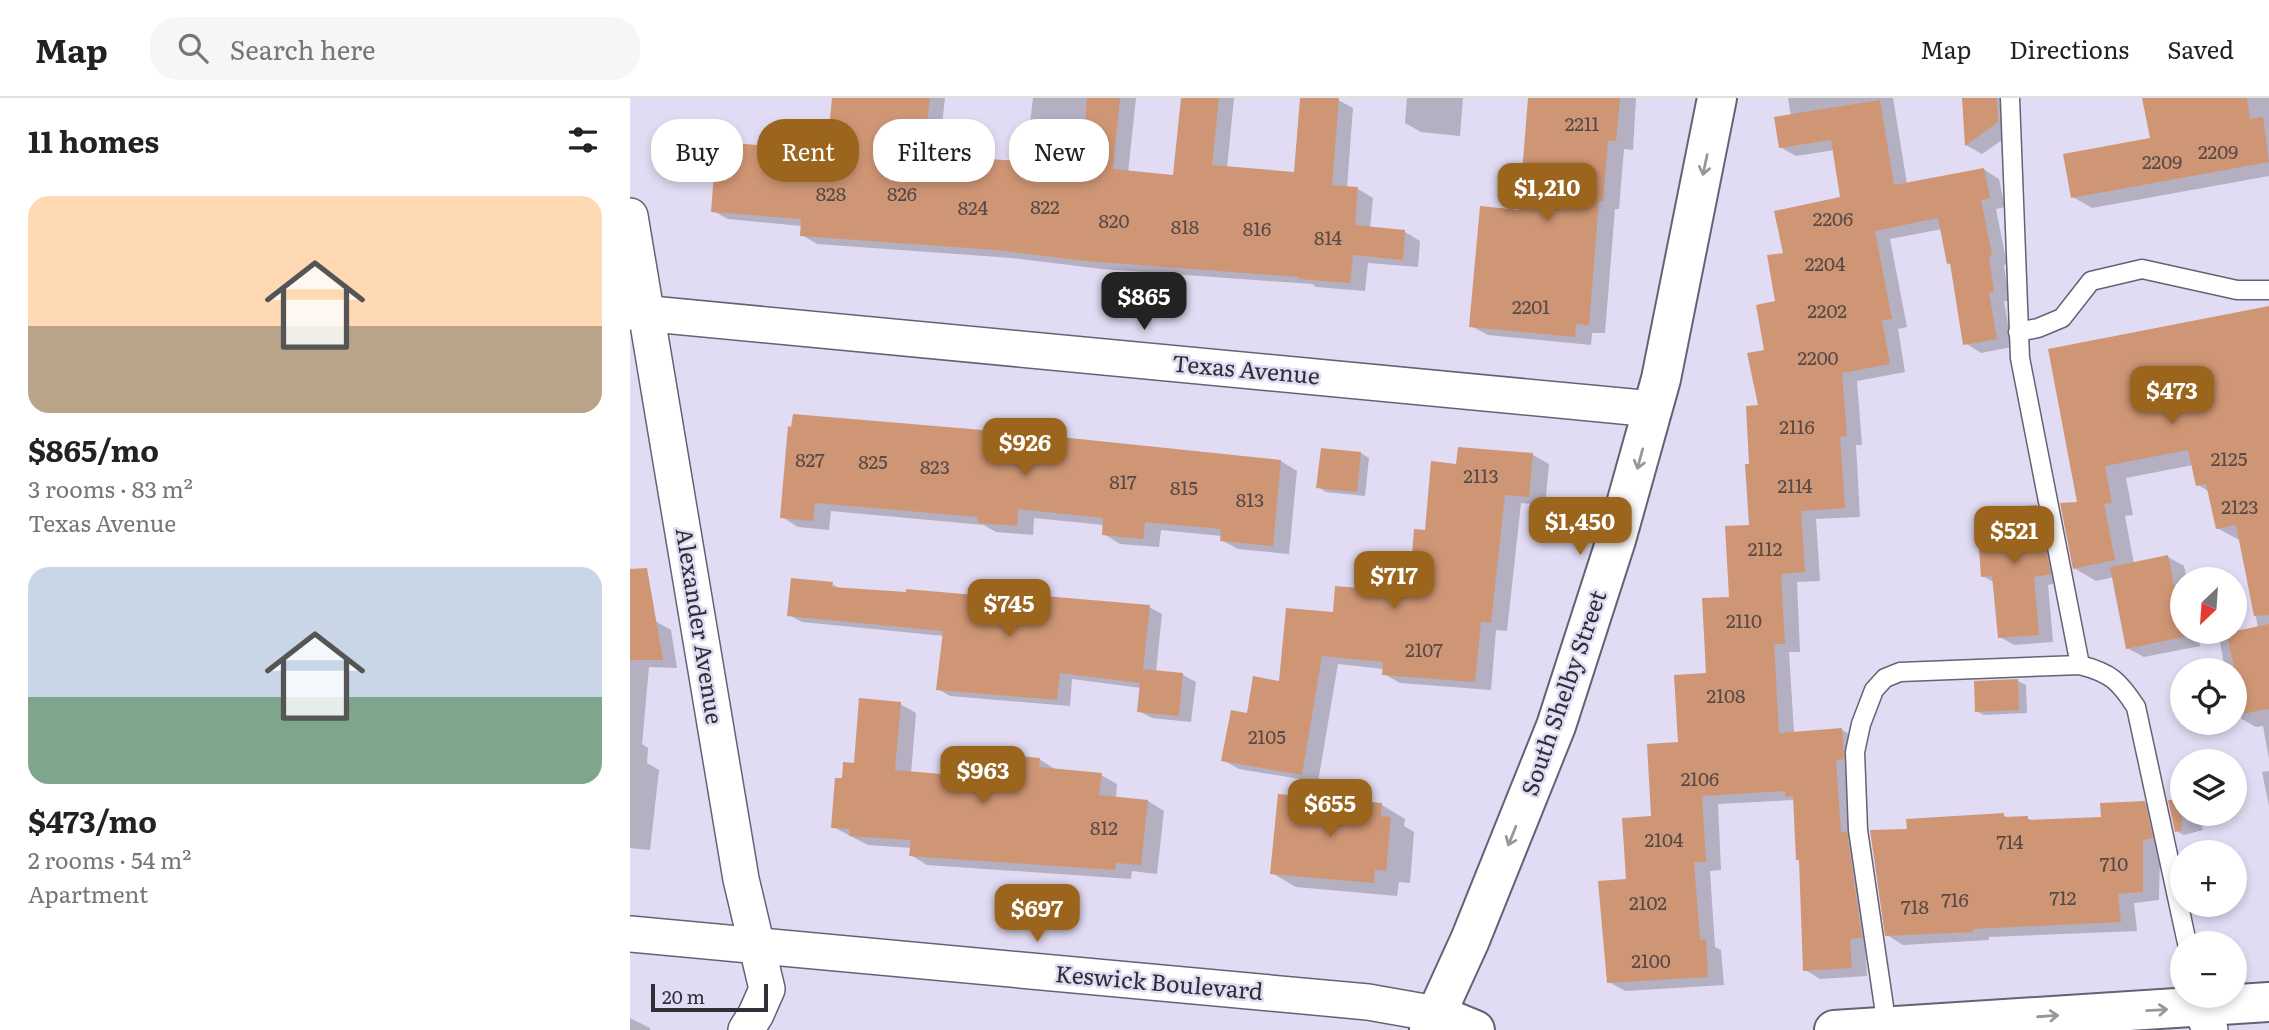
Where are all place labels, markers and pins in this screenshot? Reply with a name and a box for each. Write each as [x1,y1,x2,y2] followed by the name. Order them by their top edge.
[1490,164,1604,223] pin: $1,210
[1103,272,1185,332] pin: $865
[2131,366,2213,426] pin: $473
[984,418,1066,478] pin: $926
[1523,498,1637,557] pin: $1,450
[1973,506,2055,566] pin: $521
[1353,552,1435,611] pin: $717
[968,580,1050,639] pin: $745
[942,746,1024,806] pin: $963
[1289,780,1371,839] pin: $655
[996,884,1078,944] pin: $697

